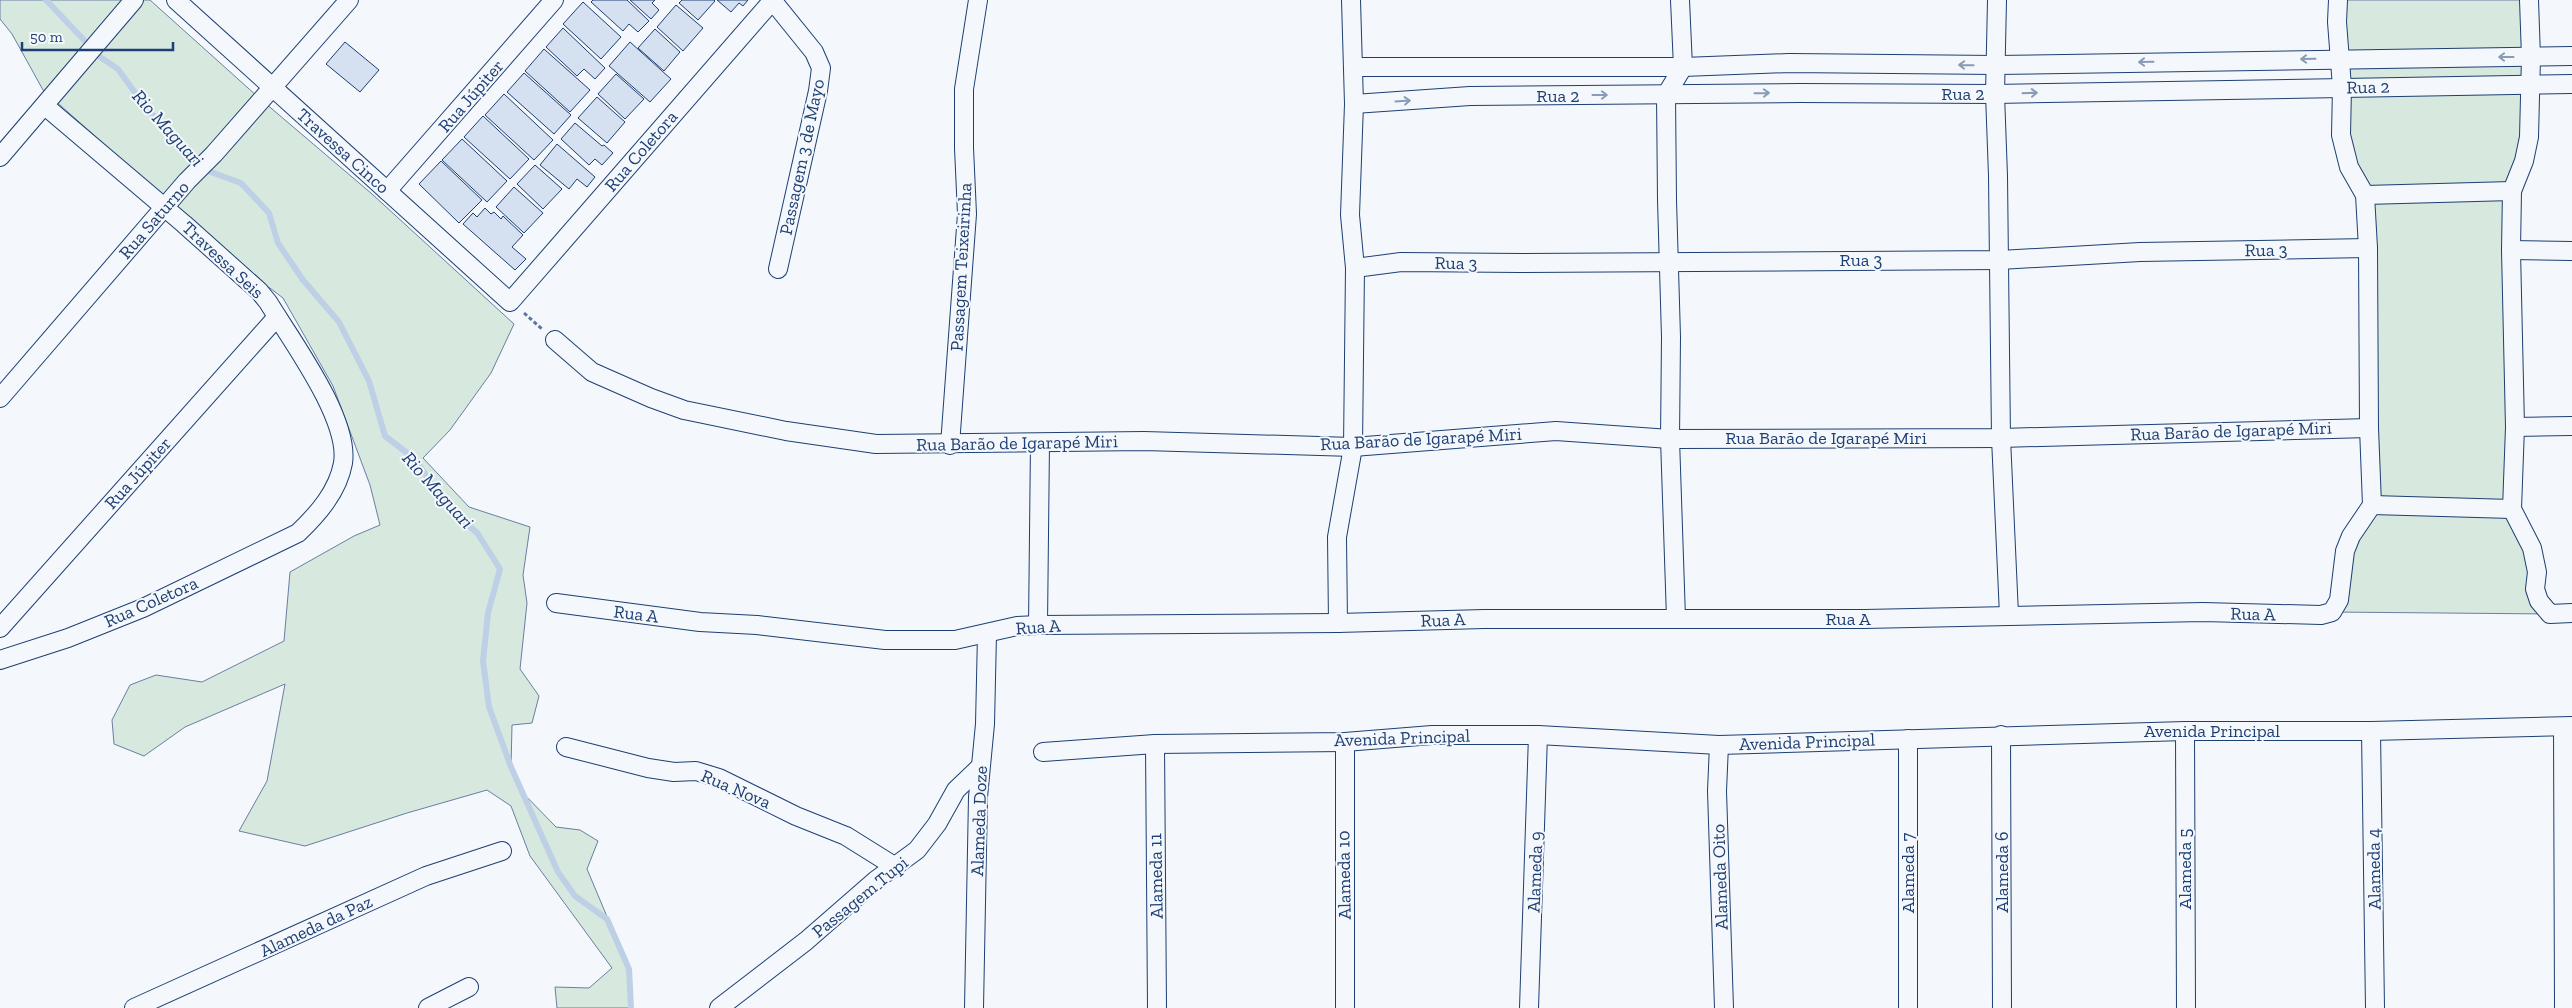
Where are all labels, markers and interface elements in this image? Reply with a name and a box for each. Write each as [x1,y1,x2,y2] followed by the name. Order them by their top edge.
[22,20,174,52] scale bar
[30,28,63,46] text: 50 m
[2498,52,2514,62] one-way arrow
[2301,54,2317,64] one-way arrow
[433,55,509,137] street label: Rua Júpiter
[2138,57,2154,67] one-way arrow
[1958,60,1974,70] one-way arrow
[2346,76,2390,98] street label: Rua 2
[775,77,829,237] street label: Passagem 3 de Mayo
[1941,83,1985,105] street label: Rua 2
[127,85,209,171] water label: Rio Maguari
[1536,85,1580,107] street label: Rua 2
[1754,88,1770,98] one-way arrow
[2022,89,2038,98] one-way arrow
[1592,90,1608,100] one-way arrow
[1394,96,1410,105] one-way arrow
[292,104,394,198] street label: Travessa Cinco
[600,106,682,196] street label: Rua Coletora
[114,176,194,264] street label: Rua Saturno
[946,182,976,352] street label: Passagem Teixeirinha
[178,217,268,303] street label: Travessa Seis
[2244,239,2288,261] street label: Rua 3
[1840,249,1883,271] street label: Rua 3
[1434,252,1478,274] street label: Rua 3
[2130,416,2332,446] street label: Rua Barão de Igarapé Miri
[1320,423,1522,455] street label: Rua Barão de Igarapé Miri
[1725,427,1927,449] street label: Rua Barão de Igarapé Miri
[916,430,1118,456] street label: Rua Barão de Igarapé Miri
[100,432,176,514] street label: Rua Júpiter
[397,447,479,533] water label: Rio Maguari
[101,571,202,632] street label: Rua Coletora
[612,600,660,628] street label: Rua A
[2230,603,2276,625] street label: Rua A
[1420,608,1466,632] street label: Rua A
[1825,608,1871,630] street label: Rua A
[1015,614,1062,640] street label: Rua A
[2144,720,2280,742] street label: Avenida Principal
[1334,725,1471,751] street label: Avenida Principal
[1739,729,1876,755] street label: Avenida Principal
[698,764,774,814] street label: Rua Nova
[966,765,992,877] street label: Alameda Doze
[1707,824,1733,930] street label: Alameda Oito
[2174,828,2196,910] street label: Alameda 5
[2362,828,2386,910] street label: Alameda 4
[1332,830,1356,920] street label: Alameda 10
[1523,831,1547,913] street label: Alameda 9
[1991,831,2013,913] street label: Alameda 6
[1897,832,1919,913] street label: Alameda 7
[1144,833,1168,919] street label: Alameda 11
[808,852,912,942] street label: Passagem Tupi
[256,890,376,962] street label: Alameda da Paz

